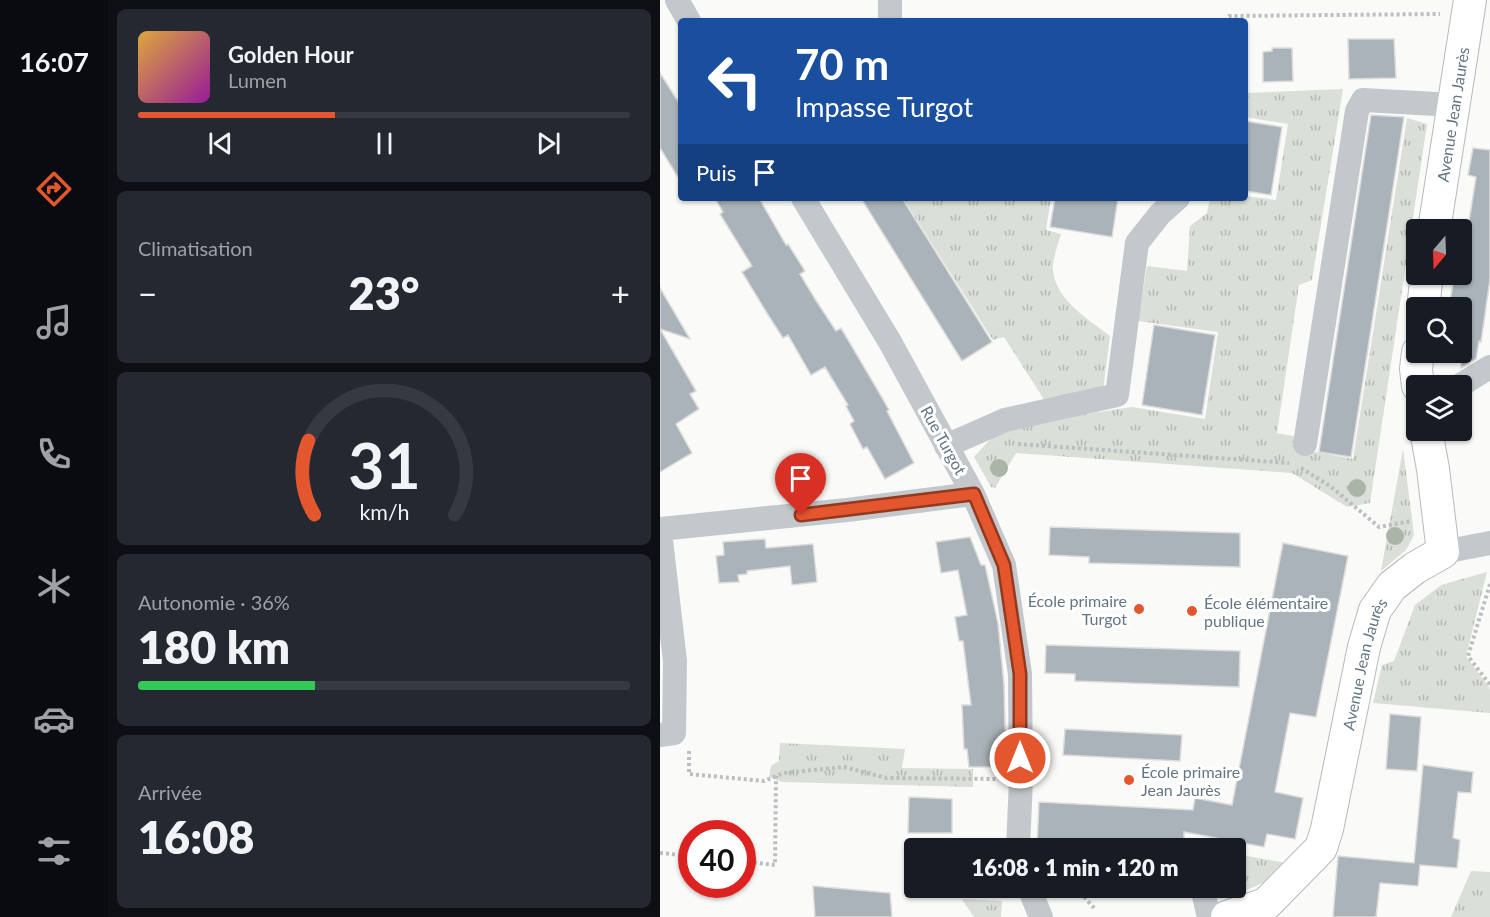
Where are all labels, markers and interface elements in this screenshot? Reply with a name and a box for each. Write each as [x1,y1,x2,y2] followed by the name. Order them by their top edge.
[795,39,889,89] text: 70 m
[228,41,354,68] text: Golden Hour
[696,42,774,120] icon: left
[19,45,89,78] text: 16:07
[1432,46,1472,183] street label: Avenue Jean Jaurès
[228,68,287,92] text: Lumen
[795,90,973,123] text: Impasse Turgot
[204,127,237,160] icon: previous
[368,127,401,160] icon: pause
[532,127,565,160] icon: next
[748,156,781,189] icon: arrive
[696,159,736,186] text: Puis
[33,168,75,210] icon: directions
[1406,219,1472,285] north arrow
[1406,219,1472,441] map controls
[138,236,253,260] text: Climatisation
[349,266,419,320] text: 23°
[138,273,157,313] text: −
[611,273,630,313] text: +
[1406,297,1472,363] button: search
[33,301,75,343] icon: music
[1406,375,1472,441] button: layers
[917,402,971,478] street label: Rue Turgot
[348,428,420,503] text: 31
[33,433,75,475] icon: phone
[775,453,826,515] pin
[784,462,817,495] icon: arrive
[359,500,409,526] text: km/h
[33,565,75,607] icon: climate
[138,590,290,614] text: Autonomie · 36%
[1028,591,1127,628] place label: École primaire Turgot
[1204,593,1328,630] place label: École élémentaire publique
[1338,594,1390,732] street label: Avenue Jean Jaurès
[1132,602,1146,616] marker: École primaire Turgot
[1185,604,1199,618] marker: École élémentaire publique
[138,620,290,674] text: 180 km
[33,698,75,740] icon: car
[988,726,1052,790] position arrow
[1141,762,1240,799] place label: École primaire Jean Jaurès
[1122,773,1136,787] marker: École primaire Jean Jaurès
[138,780,202,804] text: Arrivée
[138,810,254,864] text: 16:08
[678,820,756,898] speed limit sign: 40
[33,830,75,872] icon: filters
[972,854,1178,881] text: 16:08 · 1 min · 120 m

